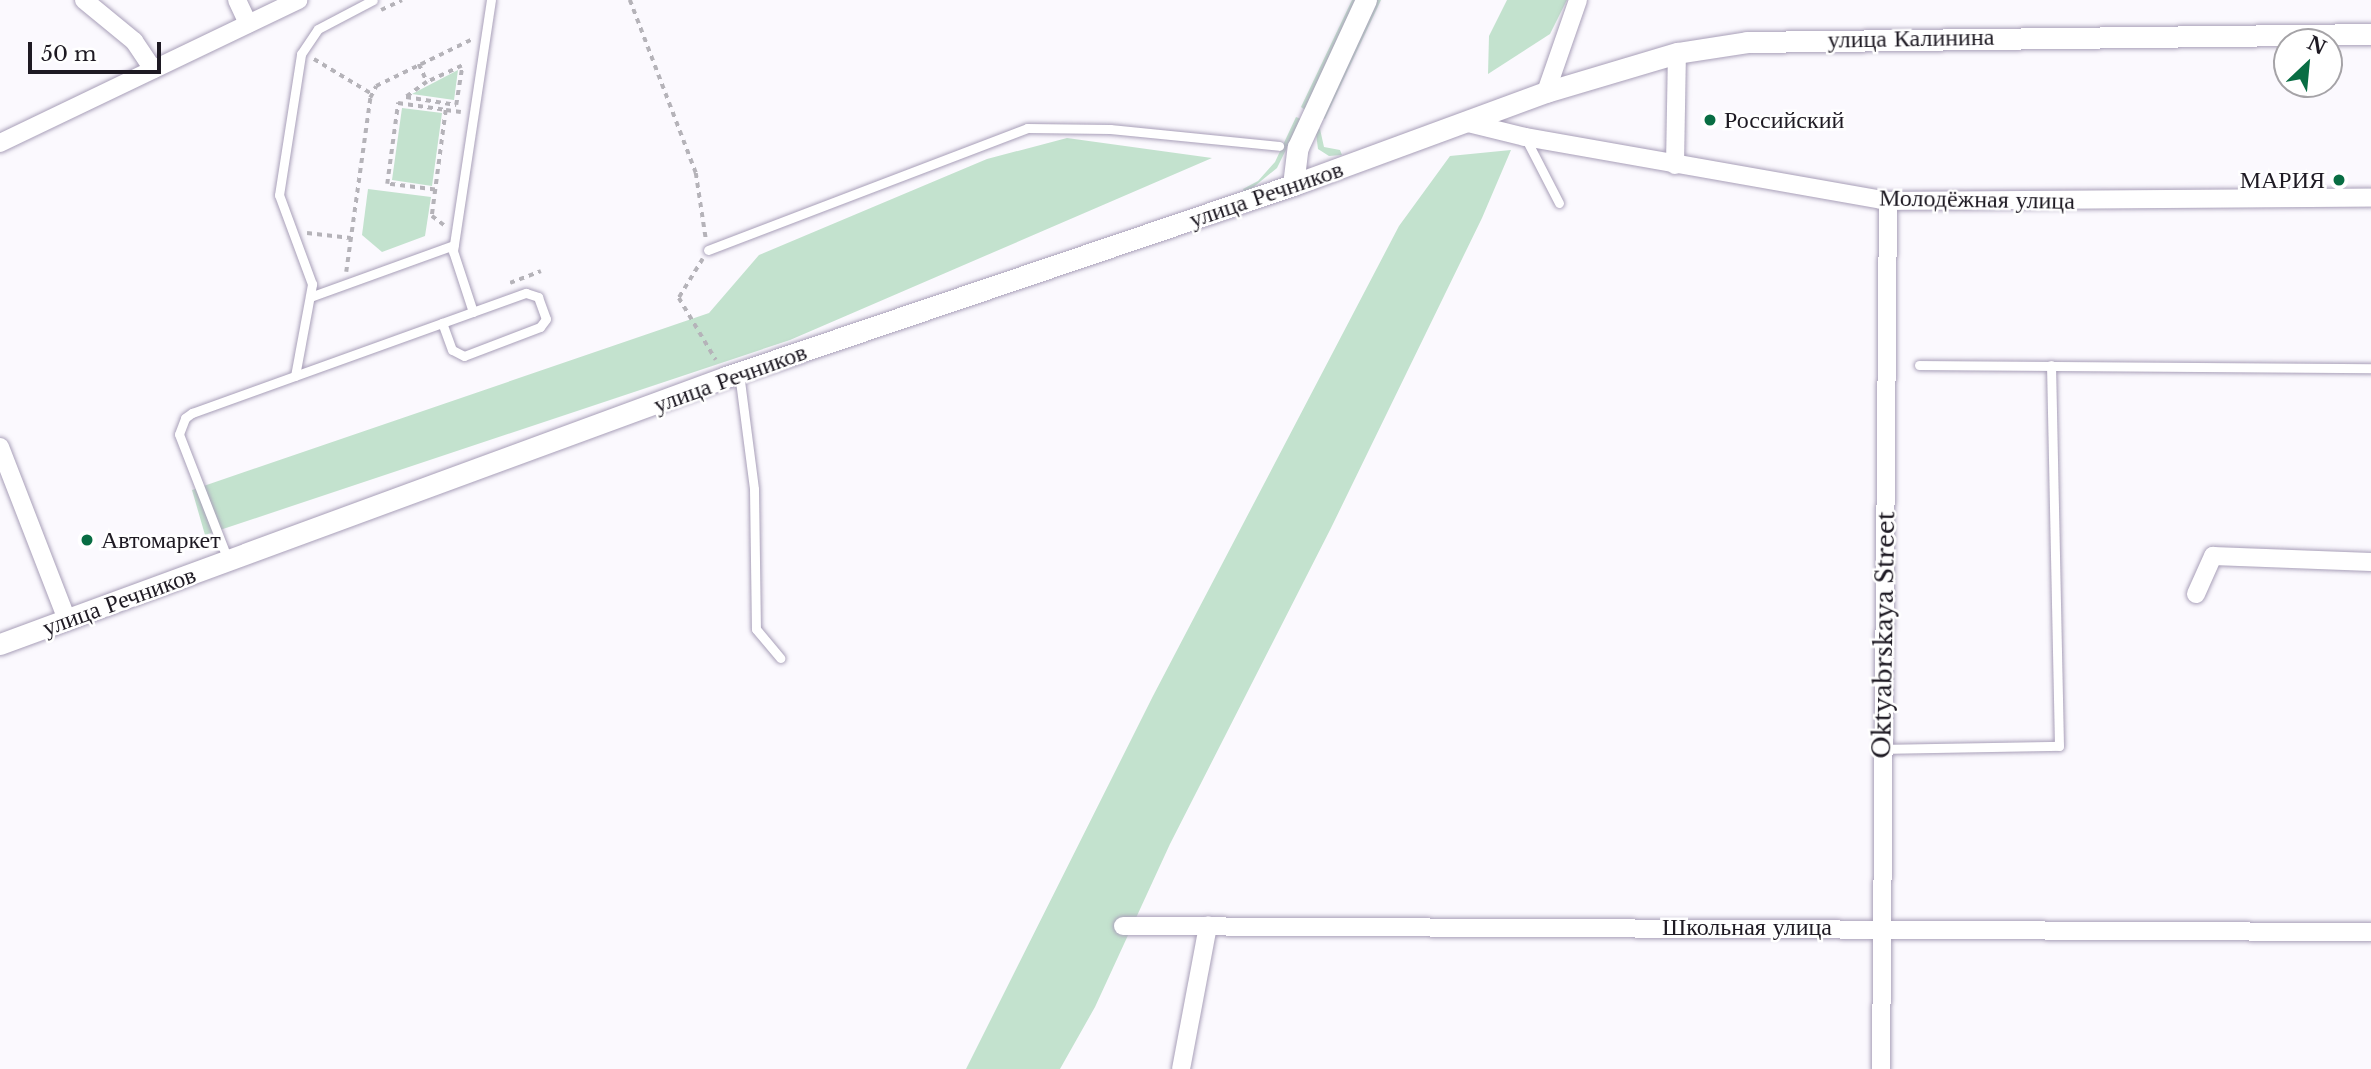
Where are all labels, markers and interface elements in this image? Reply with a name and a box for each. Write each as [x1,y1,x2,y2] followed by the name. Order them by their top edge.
[1827,22,1995,54] street label: улица Калинина
[32,28,164,72] scale bar
[2273,28,2343,98] north arrow
[2303,31,2330,60] text: N
[41,41,96,67] text: 50 m
[1724,106,1844,134] place label: Российский
[1702,112,1718,128] marker: Российский
[1185,154,1347,234] street label: улица Речников
[2240,166,2325,194] place label: МАРИЯ
[2331,172,2347,188] marker: МАРИЯ
[1879,183,2075,215] street label: Молодёжная улица
[650,337,810,419] street label: улица Речников
[1867,511,1901,759] street label: Oktyabrskaya Street
[101,526,221,554] place label: Автомаркет
[79,532,95,548] marker: Автомаркет
[39,560,199,642] street label: улица Речников
[1662,913,1832,941] street label: Школьная улица

